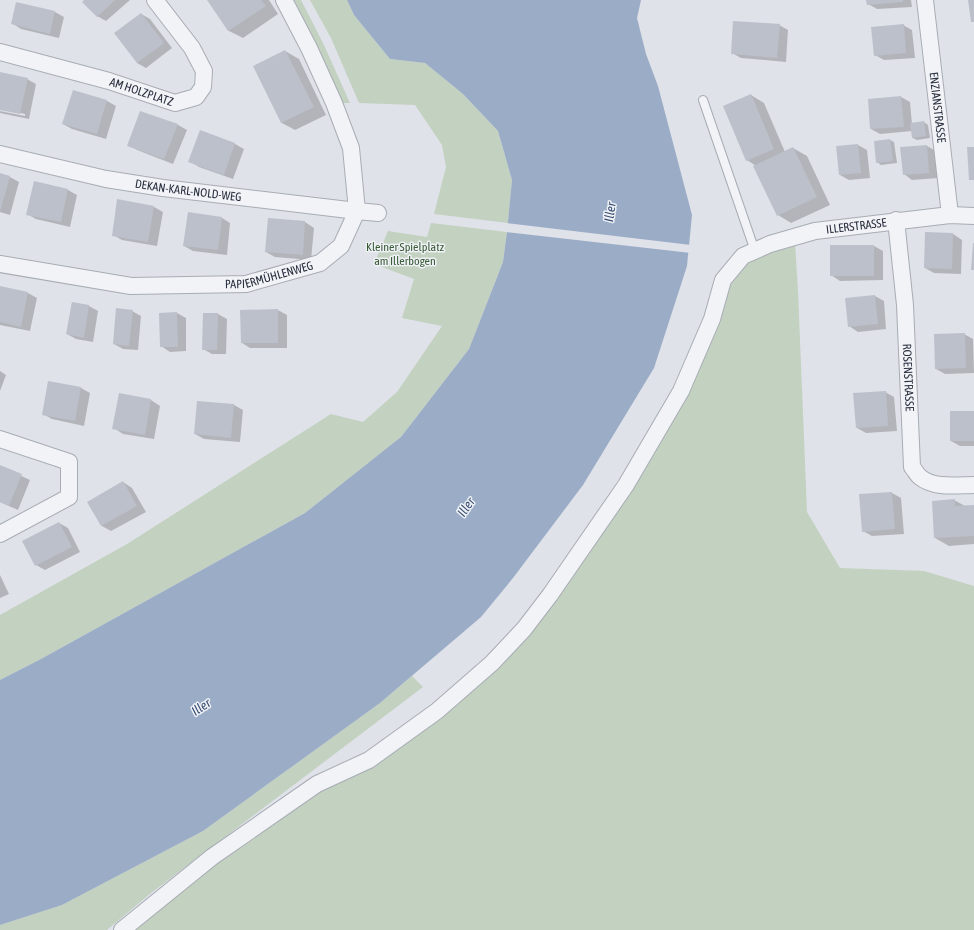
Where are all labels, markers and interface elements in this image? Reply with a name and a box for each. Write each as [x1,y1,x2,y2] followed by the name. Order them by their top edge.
[926,71,949,143] street label: ENZIANSTRASSE
[108,75,176,109] street label: AM HOLZPLATZ
[134,177,242,204] street label: DEKAN-KARL-NOLD-WEG
[601,200,619,223] water label: Iller
[825,216,887,237] street label: ILLERSTRASSE
[366,240,445,268] park label: Kleiner Spielplatz am Illerbogen
[225,258,315,291] street label: PAPIERMÜHLENWEG
[900,343,917,412] street label: ROSENSTRASSE
[454,494,478,519] water label: Iller
[189,695,214,719] water label: Iller

